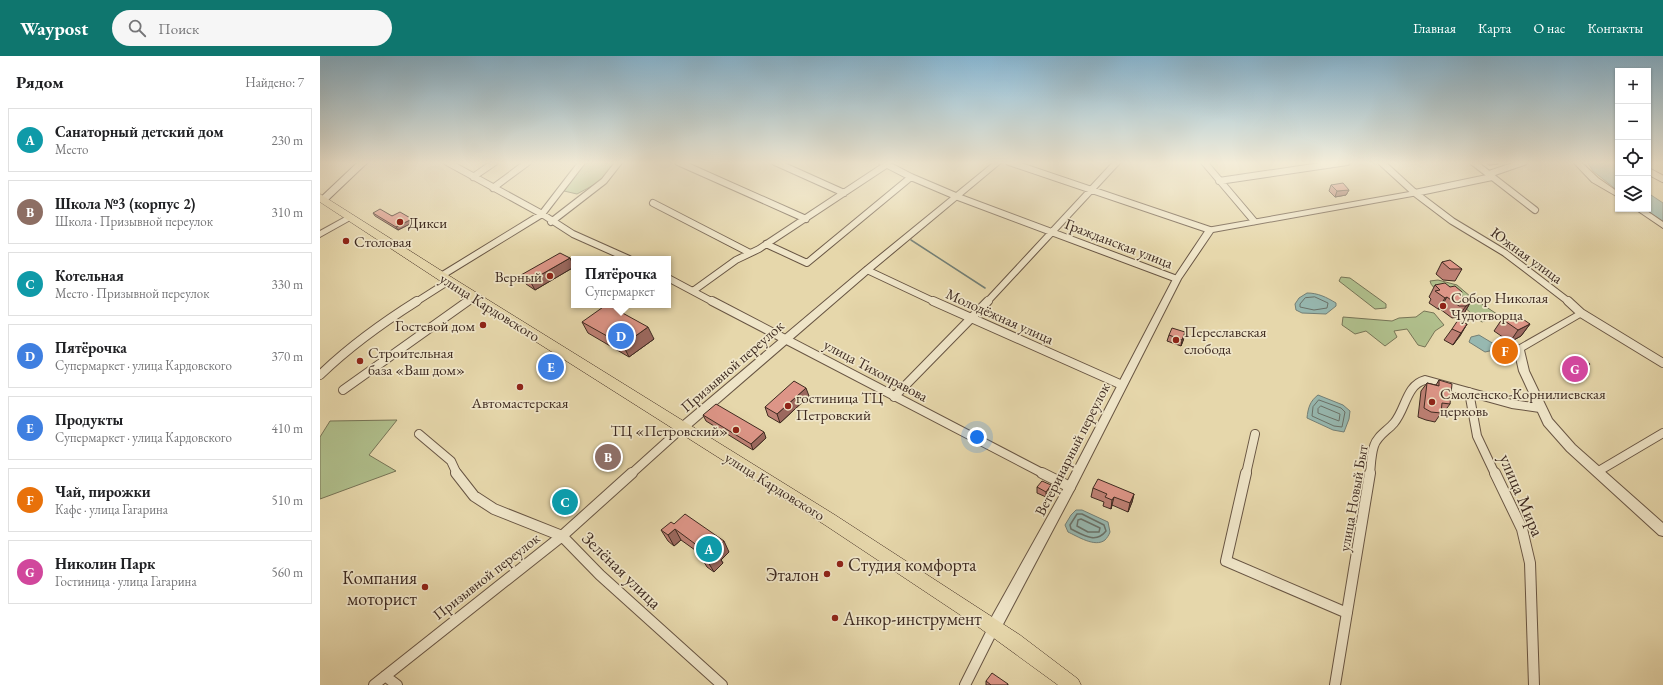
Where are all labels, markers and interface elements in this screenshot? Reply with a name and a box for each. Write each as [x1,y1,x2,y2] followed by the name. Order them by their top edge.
[112,10,392,46] search box
[20,16,88,41] text: Waypost
[126,17,148,39] icon: search
[158,19,199,38] text: Поиск
[1413,19,1456,37] text: Главная
[1478,19,1511,37] text: Карта
[1533,19,1565,37] text: О нас
[1587,19,1643,37] text: Контакты
[1615,68,1651,212] map controls
[1615,68,1651,104] button: +
[16,71,64,93] text: Рядом
[245,74,304,91] text: Найдено: 7
[1615,104,1651,140] button: −
[55,122,224,141] text: Санаторный детский дом
[25,132,35,149] text: A
[272,132,303,149] text: 230 m
[1615,140,1651,176] button: locate
[55,141,88,158] text: Место
[1615,176,1651,212] button: layers
[55,194,195,213] text: Школа №3 (корпус 2)
[26,204,34,221] text: B
[272,204,303,221] text: 310 m
[55,213,213,230] text: Школа · Призывной переулок
[408,213,447,232] place label: Дикси
[1062,214,1176,272] street label: Гражданская улица
[395,217,405,227] marker: Дикси
[1487,222,1567,288] street label: Южная улица
[354,232,412,251] place label: Столовая
[341,236,351,246] marker: Столовая
[571,256,671,308] popup
[585,264,657,283] text: Пятёрочка
[55,266,124,285] text: Котельная
[495,267,542,286] place label: Верный
[436,269,544,345] street label: улица Кардовского
[545,271,555,281] marker: Верный
[25,276,35,293] text: C
[272,276,303,293] text: 330 m
[585,283,655,300] text: Супермаркет
[943,284,1057,348] street label: Молодёжная улица
[55,285,209,302] text: Место · Призывной переулок
[1451,288,1549,324] place label: Собор Николая Чудотворца
[1438,301,1448,311] marker: Собор Николая Чудотворца
[395,316,476,335] place label: Гостевой дом
[676,316,788,416] street label: Призывной переулок
[478,320,488,330] marker: Гостевой дом
[608,321,634,351] pin: D
[1184,322,1267,358] place label: Переславская слобода
[821,335,931,405] street label: улица Тихонравова
[1171,335,1181,345] marker: Переславская слобода
[1492,336,1518,366] pin: F
[55,338,127,357] text: Пятёрочка
[368,343,465,379] place label: Строительная база «Ваш дом»
[25,348,35,365] text: D
[272,348,303,365] text: 370 m
[538,352,564,382] pin: E
[1562,354,1588,384] pin: G
[355,356,365,366] marker: Строительная база «Ваш дом»
[55,357,232,374] text: Супермаркет · улица Кардовского
[1030,379,1114,519] street label: Ветеринарный переулок
[515,382,525,392] marker: Автомастерская
[1440,384,1606,420] place label: Смоленско-Корнилиевская церковь
[796,388,883,424] place label: гостиница ТЦ Петровский
[471,393,569,412] place label: Автомастерская
[1427,397,1437,407] marker: Смоленско-Корнилиевская церковь
[783,401,793,411] marker: гостиница ТЦ Петровский
[55,410,123,429] text: Продукты
[26,420,34,437] text: E
[272,420,303,437] text: 410 m
[611,421,728,440] place label: ТЦ «Петровский»
[731,425,741,435] marker: ТЦ «Петровский»
[967,427,987,447] your location
[55,429,232,446] text: Супермаркет · улица Кардовского
[595,442,621,472] pin: B
[1334,443,1372,553] street label: улица Новый Быт
[721,448,829,524] street label: улица Кардовского
[1494,450,1550,541] street label: улица Мира
[55,482,151,501] text: Чай, пирожки
[552,487,578,517] pin: C
[26,492,34,509] text: F
[272,492,303,509] text: 510 m
[55,501,168,518] text: Кафе · улица Гагарина
[577,526,667,614] street label: Зелёная улица
[429,528,543,624] street label: Призывной переулок
[696,534,722,564] pin: A
[848,553,977,576] place label: Студия комфорта
[55,554,155,573] text: Николин Парк
[835,559,845,569] marker: Студия комфорта
[766,563,819,586] place label: Эталон
[25,564,35,581] text: G
[272,564,303,581] text: 560 m
[342,566,418,610] place label: Компания моторист
[822,569,832,579] marker: Эталон
[55,573,197,590] text: Гостиница · улица Гагарина
[420,582,430,592] marker: Компания моторист
[842,607,982,630] place label: Анкор-инструмент
[830,613,840,623] marker: Анкор-инструмент

